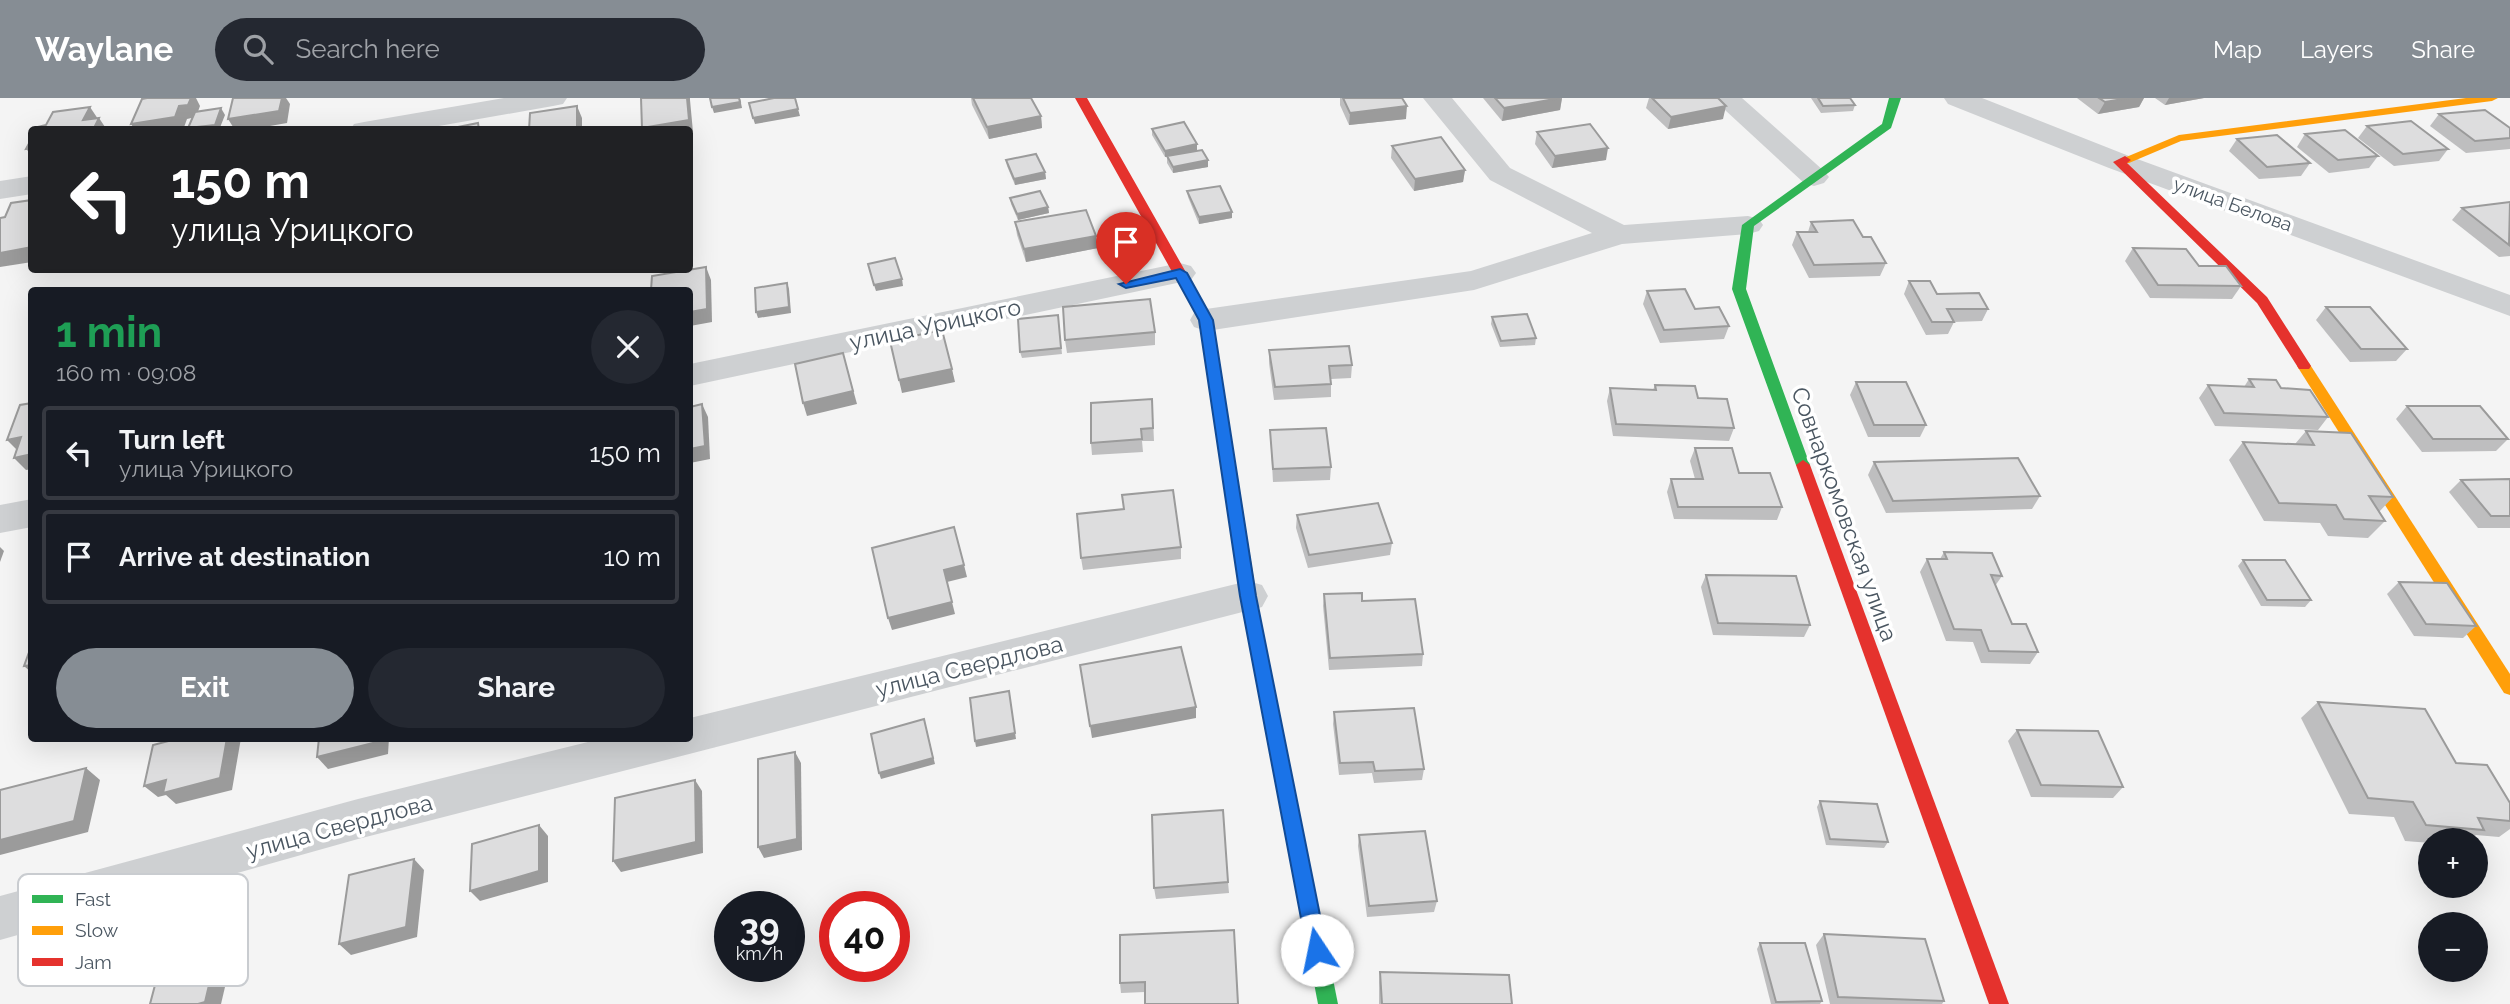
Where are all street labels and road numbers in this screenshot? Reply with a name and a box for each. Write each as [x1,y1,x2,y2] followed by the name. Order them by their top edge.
[2171,172,2295,236] street label: улица Белова
[847,293,1023,355] street label: улица Урицкого
[1786,383,1904,645] street label: Совнаркомовская улица
[873,630,1065,702] street label: улица Свердлова
[243,788,435,864] street label: улица Свердлова

